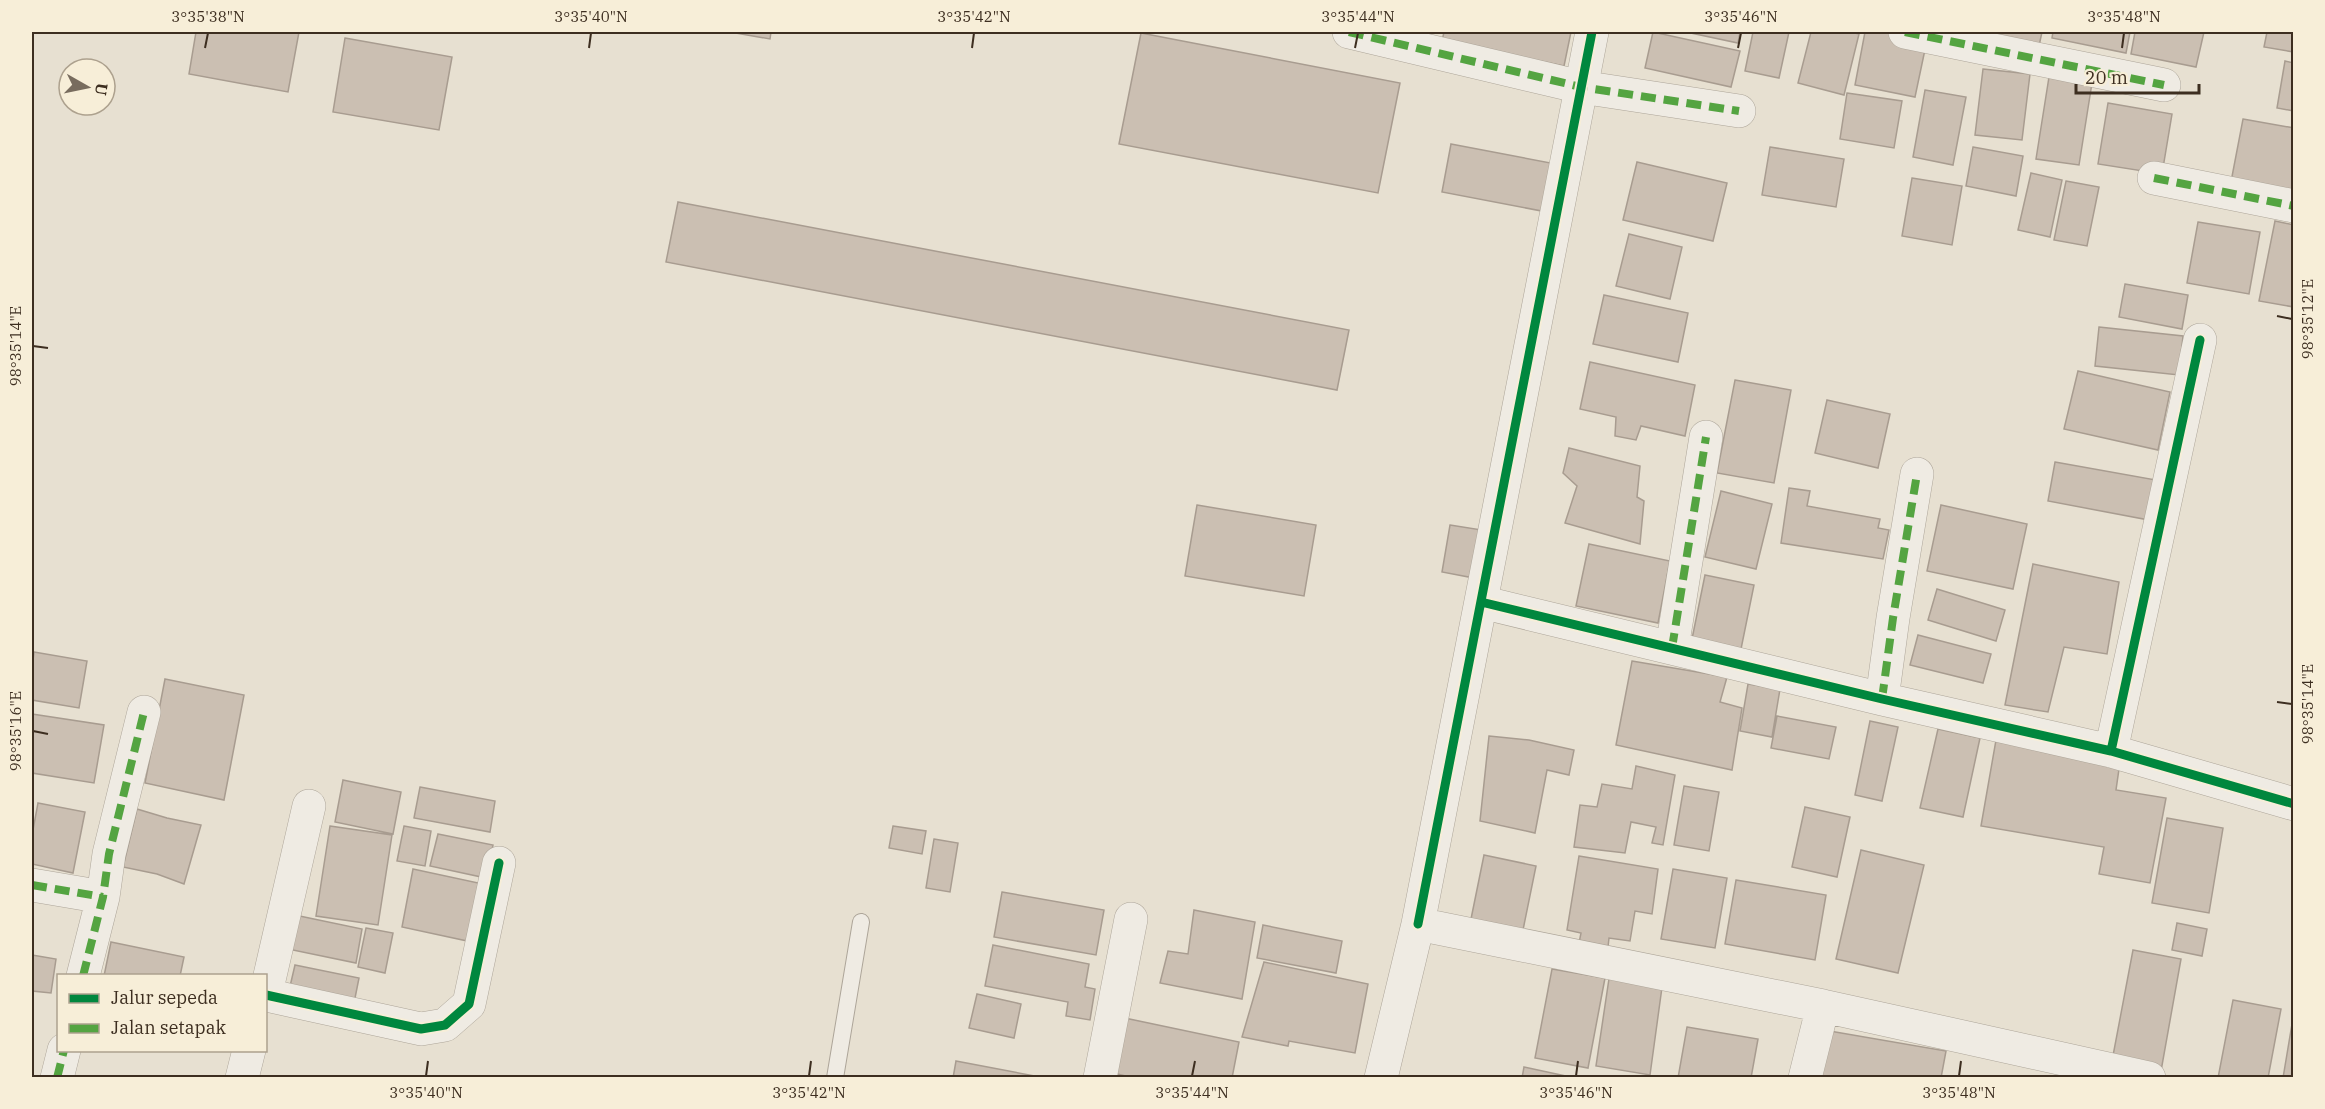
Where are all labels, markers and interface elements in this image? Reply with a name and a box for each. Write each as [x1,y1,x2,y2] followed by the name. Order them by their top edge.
[171,7,245,26] text: 3°35'38"N
[554,7,628,26] text: 3°35'40"N
[937,7,1011,26] text: 3°35'42"N
[1321,7,1395,26] text: 3°35'44"N
[1704,7,1778,26] text: 3°35'46"N
[2087,7,2161,26] text: 3°35'48"N
[57,57,117,117] north arrow
[2076,57,2199,95] scale bar
[2085,66,2128,89] text: 20 m
[91,82,113,97] text: U
[2298,279,2317,359] text: 98°35'12"E
[6,306,25,386] text: 98°35'14"E
[2298,664,2317,744] text: 98°35'14"E
[6,691,25,771] text: 98°35'16"E
[57,974,267,1052] legend
[111,986,218,1009] text: Jalur sepeda
[111,1016,227,1039] text: Jalan setapak
[389,1083,463,1102] text: 3°35'40"N
[772,1083,846,1102] text: 3°35'42"N
[1155,1083,1229,1102] text: 3°35'44"N
[1539,1083,1613,1102] text: 3°35'46"N
[1922,1083,1996,1102] text: 3°35'48"N

